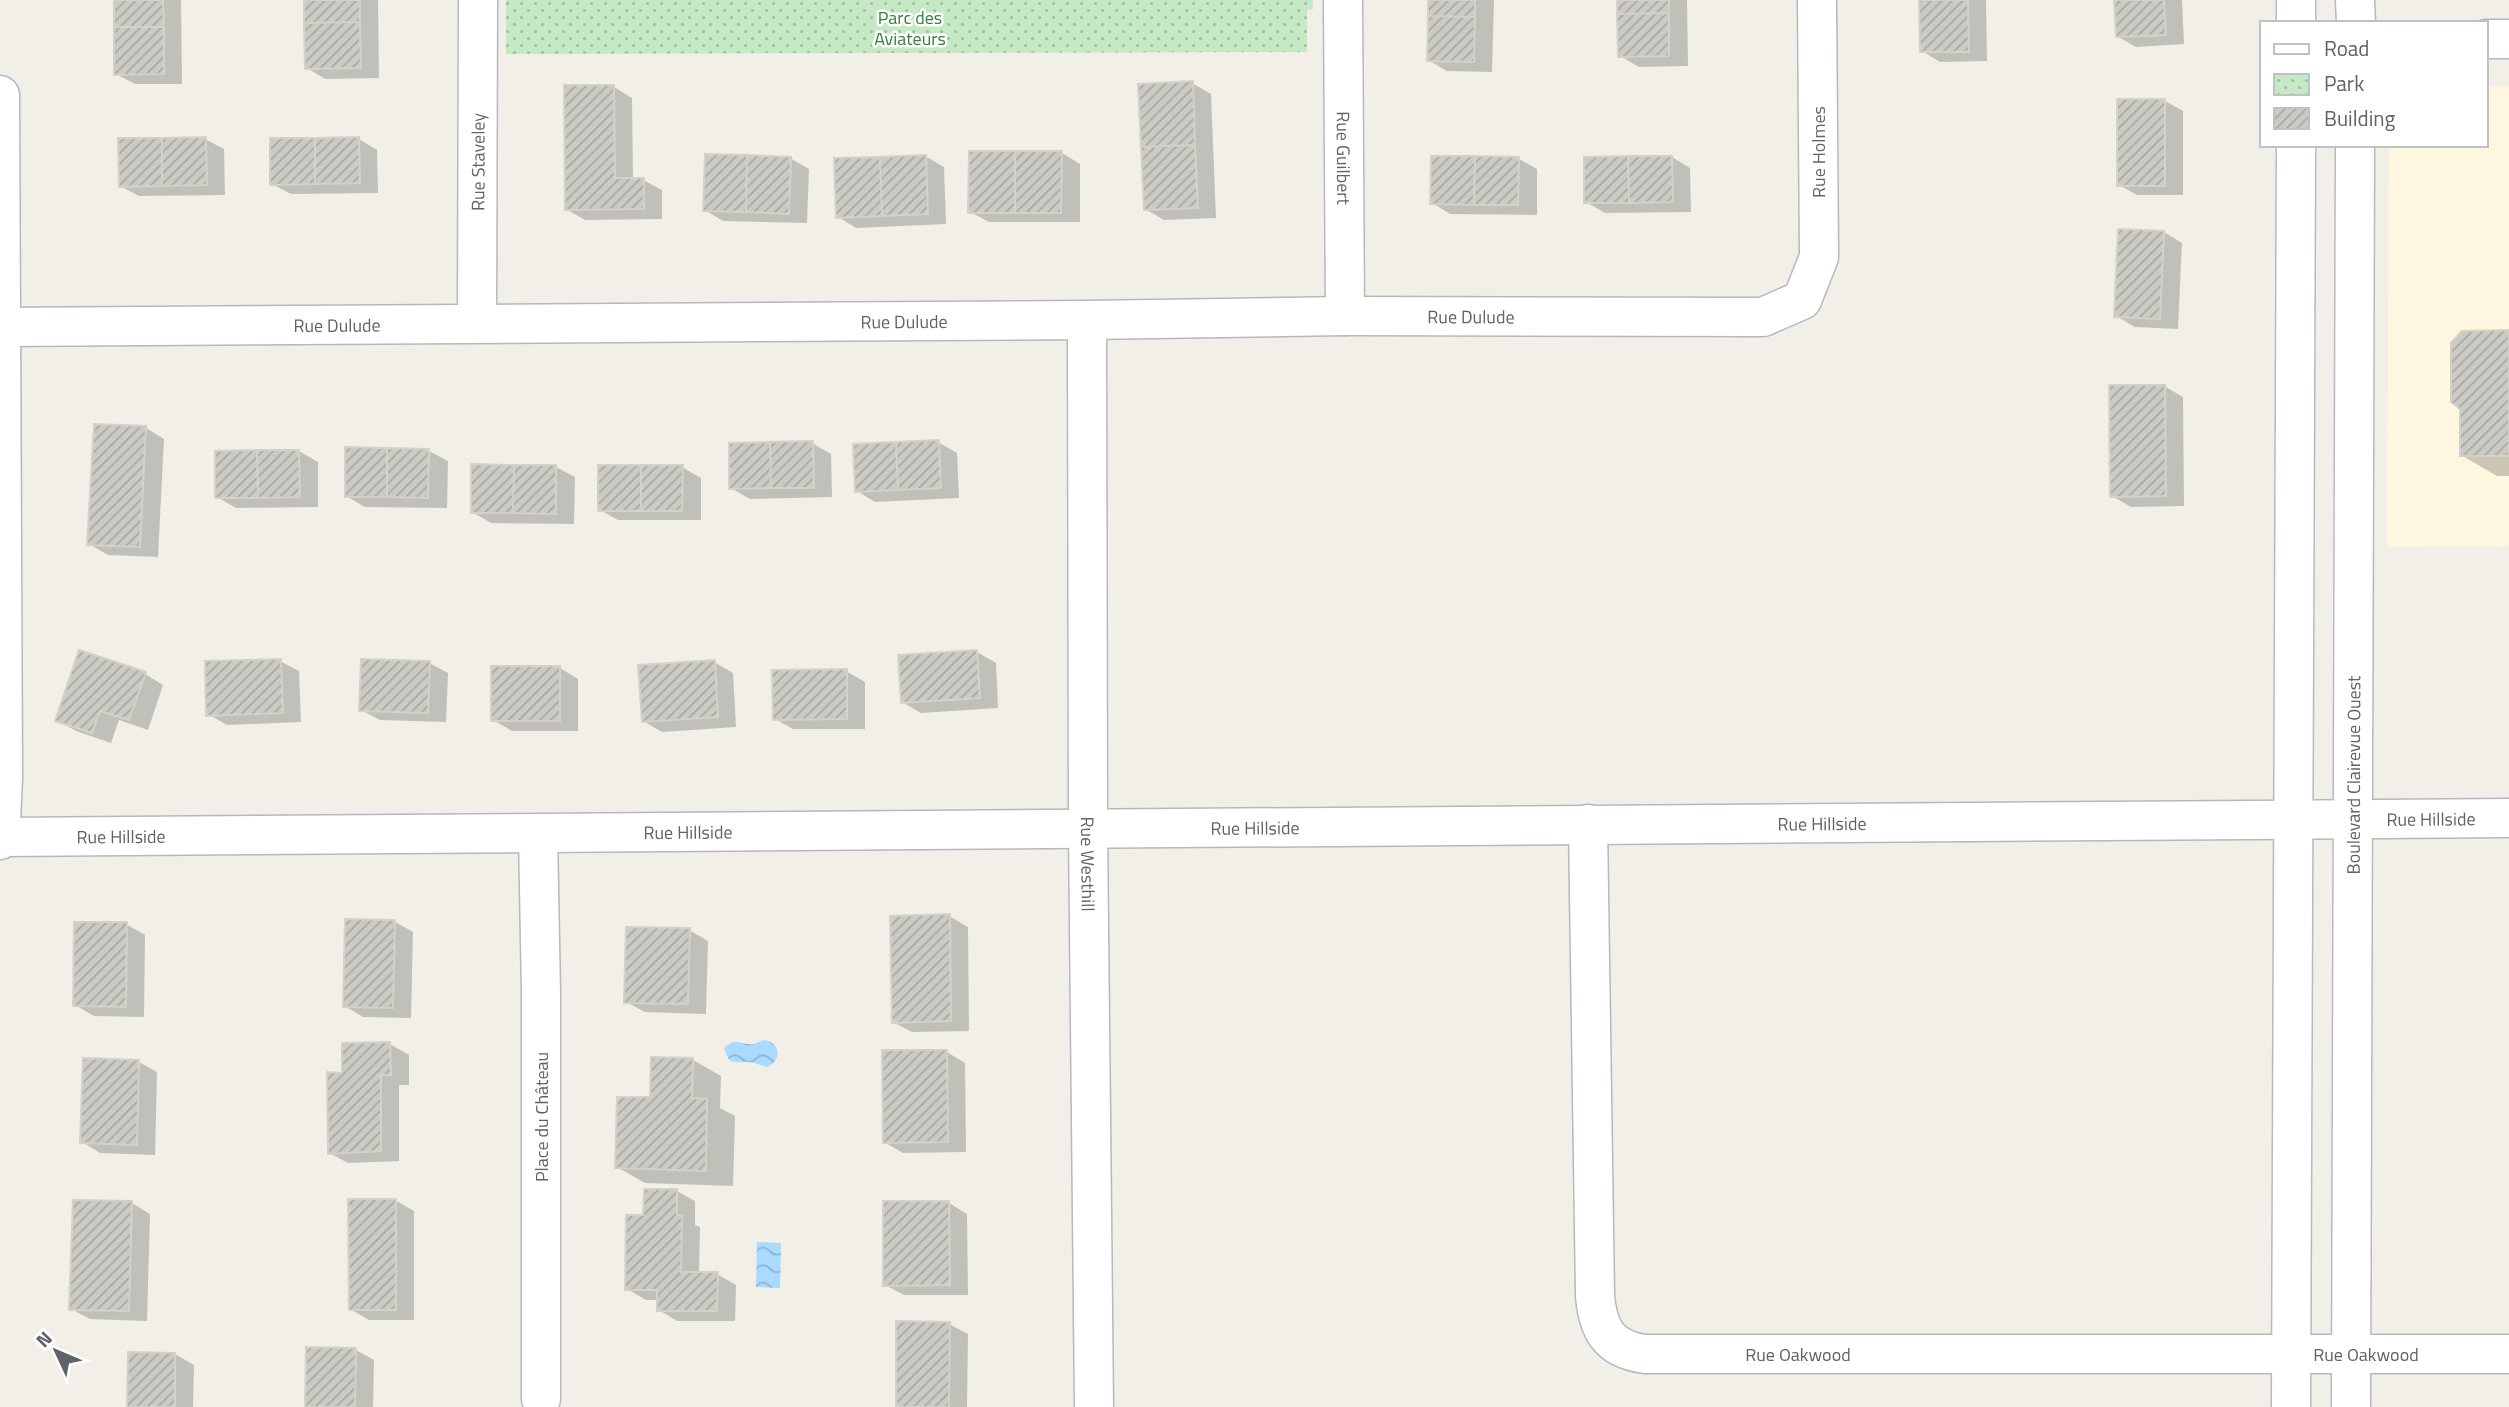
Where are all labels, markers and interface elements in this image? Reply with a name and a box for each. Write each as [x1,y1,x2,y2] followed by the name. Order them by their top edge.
[874,4,946,52] park label: Parc des Aviateurs
[2260,21,2488,147] legend
[2324,32,2369,64] text: Road
[2324,67,2364,99] text: Park
[2324,102,2396,134] text: Building
[1805,106,1832,198] street label: Rue Holmes
[1330,111,1358,206] street label: Rue Guilbert
[464,113,491,211] street label: Rue Staveley
[1427,303,1515,330] street label: Rue Dulude
[860,307,948,335] street label: Rue Dulude
[293,311,381,339] street label: Rue Dulude
[2339,675,2367,874] street label: Boulevard Clairevue Ouest
[2386,805,2476,832] street label: Rue Hillside
[1777,809,1867,837] street label: Rue Hillside
[1210,814,1300,841] street label: Rue Hillside
[1074,816,1102,912] street label: Rue Westhill
[643,818,733,846] street label: Rue Hillside
[76,822,166,850] street label: Rue Hillside
[528,1052,555,1182] street label: Place du Château
[21,1316,91,1386] north arrow
[28,1324,58,1354] text: N
[1745,1341,1851,1368] street label: Rue Oakwood
[2313,1341,2419,1368] street label: Rue Oakwood

